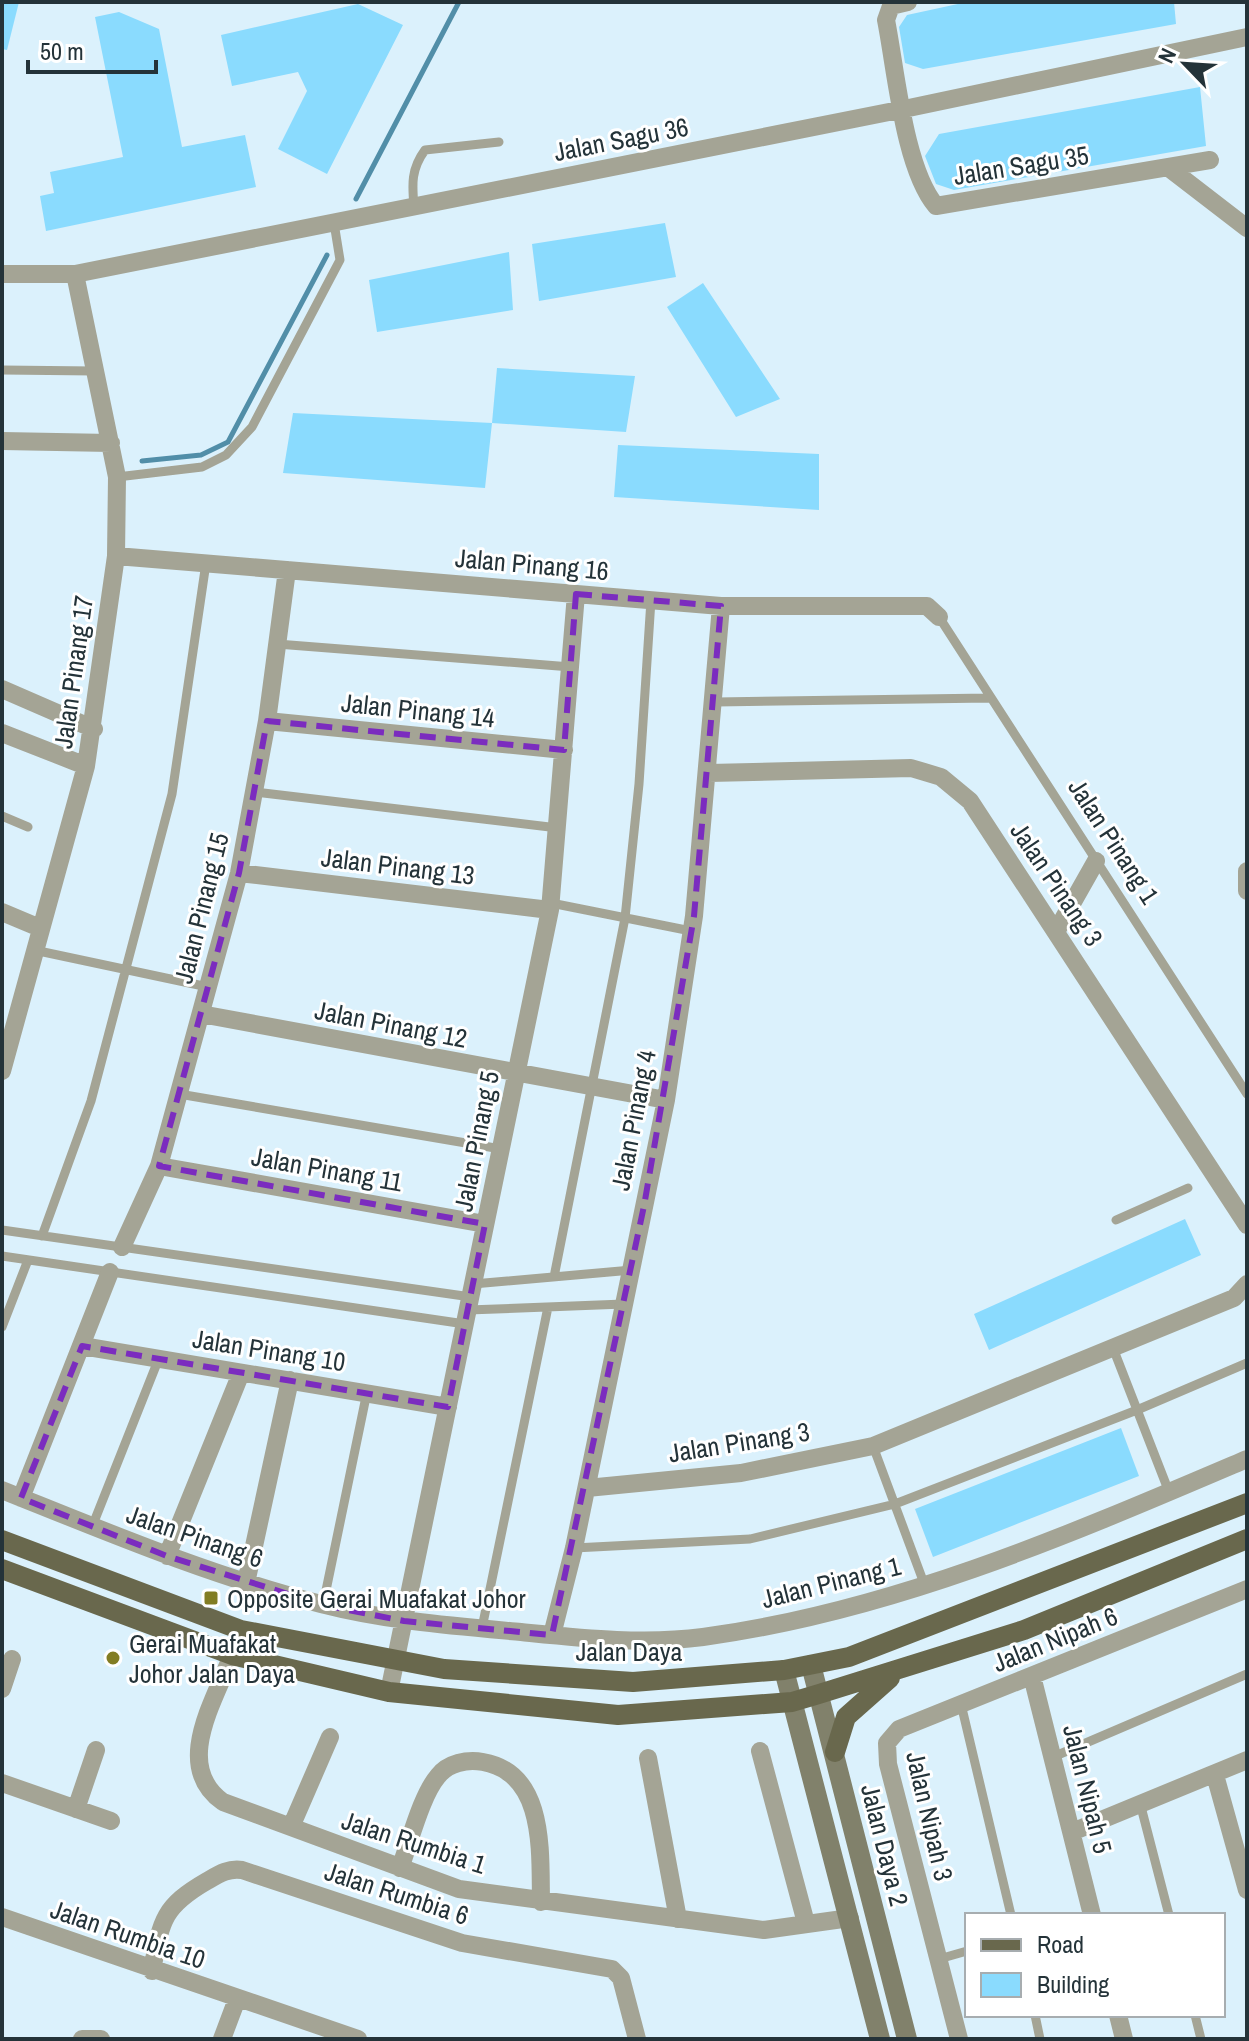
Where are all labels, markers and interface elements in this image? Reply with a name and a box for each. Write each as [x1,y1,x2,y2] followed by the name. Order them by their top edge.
[28,24,156,74] scale bar
[1145,24,1225,104] north arrow
[40,35,84,67] text: 50 m
[1151,43,1183,68] text: N
[551,109,691,169] street label: Jalan Sagu 36
[951,137,1091,193] street label: Jalan Sagu 35
[454,540,610,588] street label: Jalan Pinang 16
[45,593,101,751] street label: Jalan Pinang 17
[340,685,497,735] street label: Jalan Pinang 14
[1061,772,1167,910] street label: Jalan Pinang 1
[1003,815,1111,953] street label: Jalan Pinang 3
[165,829,237,987] street label: Jalan Pinang 15
[319,839,477,893] street label: Jalan Pinang 13
[312,992,470,1056] street label: Jalan Pinang 12
[602,1047,664,1193] street label: Jalan Pinang 4
[445,1068,507,1214] street label: Jalan Pinang 5
[249,1139,405,1200] street label: Jalan Pinang 11
[190,1321,348,1379] street label: Jalan Pinang 10
[666,1414,812,1470] street label: Jalan Pinang 3
[122,1496,268,1576] street label: Jalan Pinang 6
[758,1548,904,1616] street label: Jalan Pinang 1
[227,1581,526,1616] place label: Opposite Gerai Muafakat Johor
[202,1589,220,1607] marker: Opposite Gerai Muafakat Johor
[987,1598,1123,1680] street label: Jalan Nipah 6
[129,1626,295,1691] place label: Gerai Muafakat Johor Jalan Daya
[576,1634,682,1669] street label: Jalan Daya
[104,1649,122,1667] marker: Gerai Muafakat Johor Jalan Daya
[1055,1721,1121,1857] street label: Jalan Nipah 5
[898,1748,962,1884] street label: Jalan Nipah 3
[853,1780,917,1910] street label: Jalan Daya 2
[338,1802,491,1882] street label: Jalan Rumbia 1
[321,1853,473,1933] street label: Jalan Rumbia 6
[46,1891,210,1977] street label: Jalan Rumbia 10
[965,1913,1225,2017] legend
[1037,1928,1084,1960] text: Road
[1037,1968,1109,2000] text: Building

